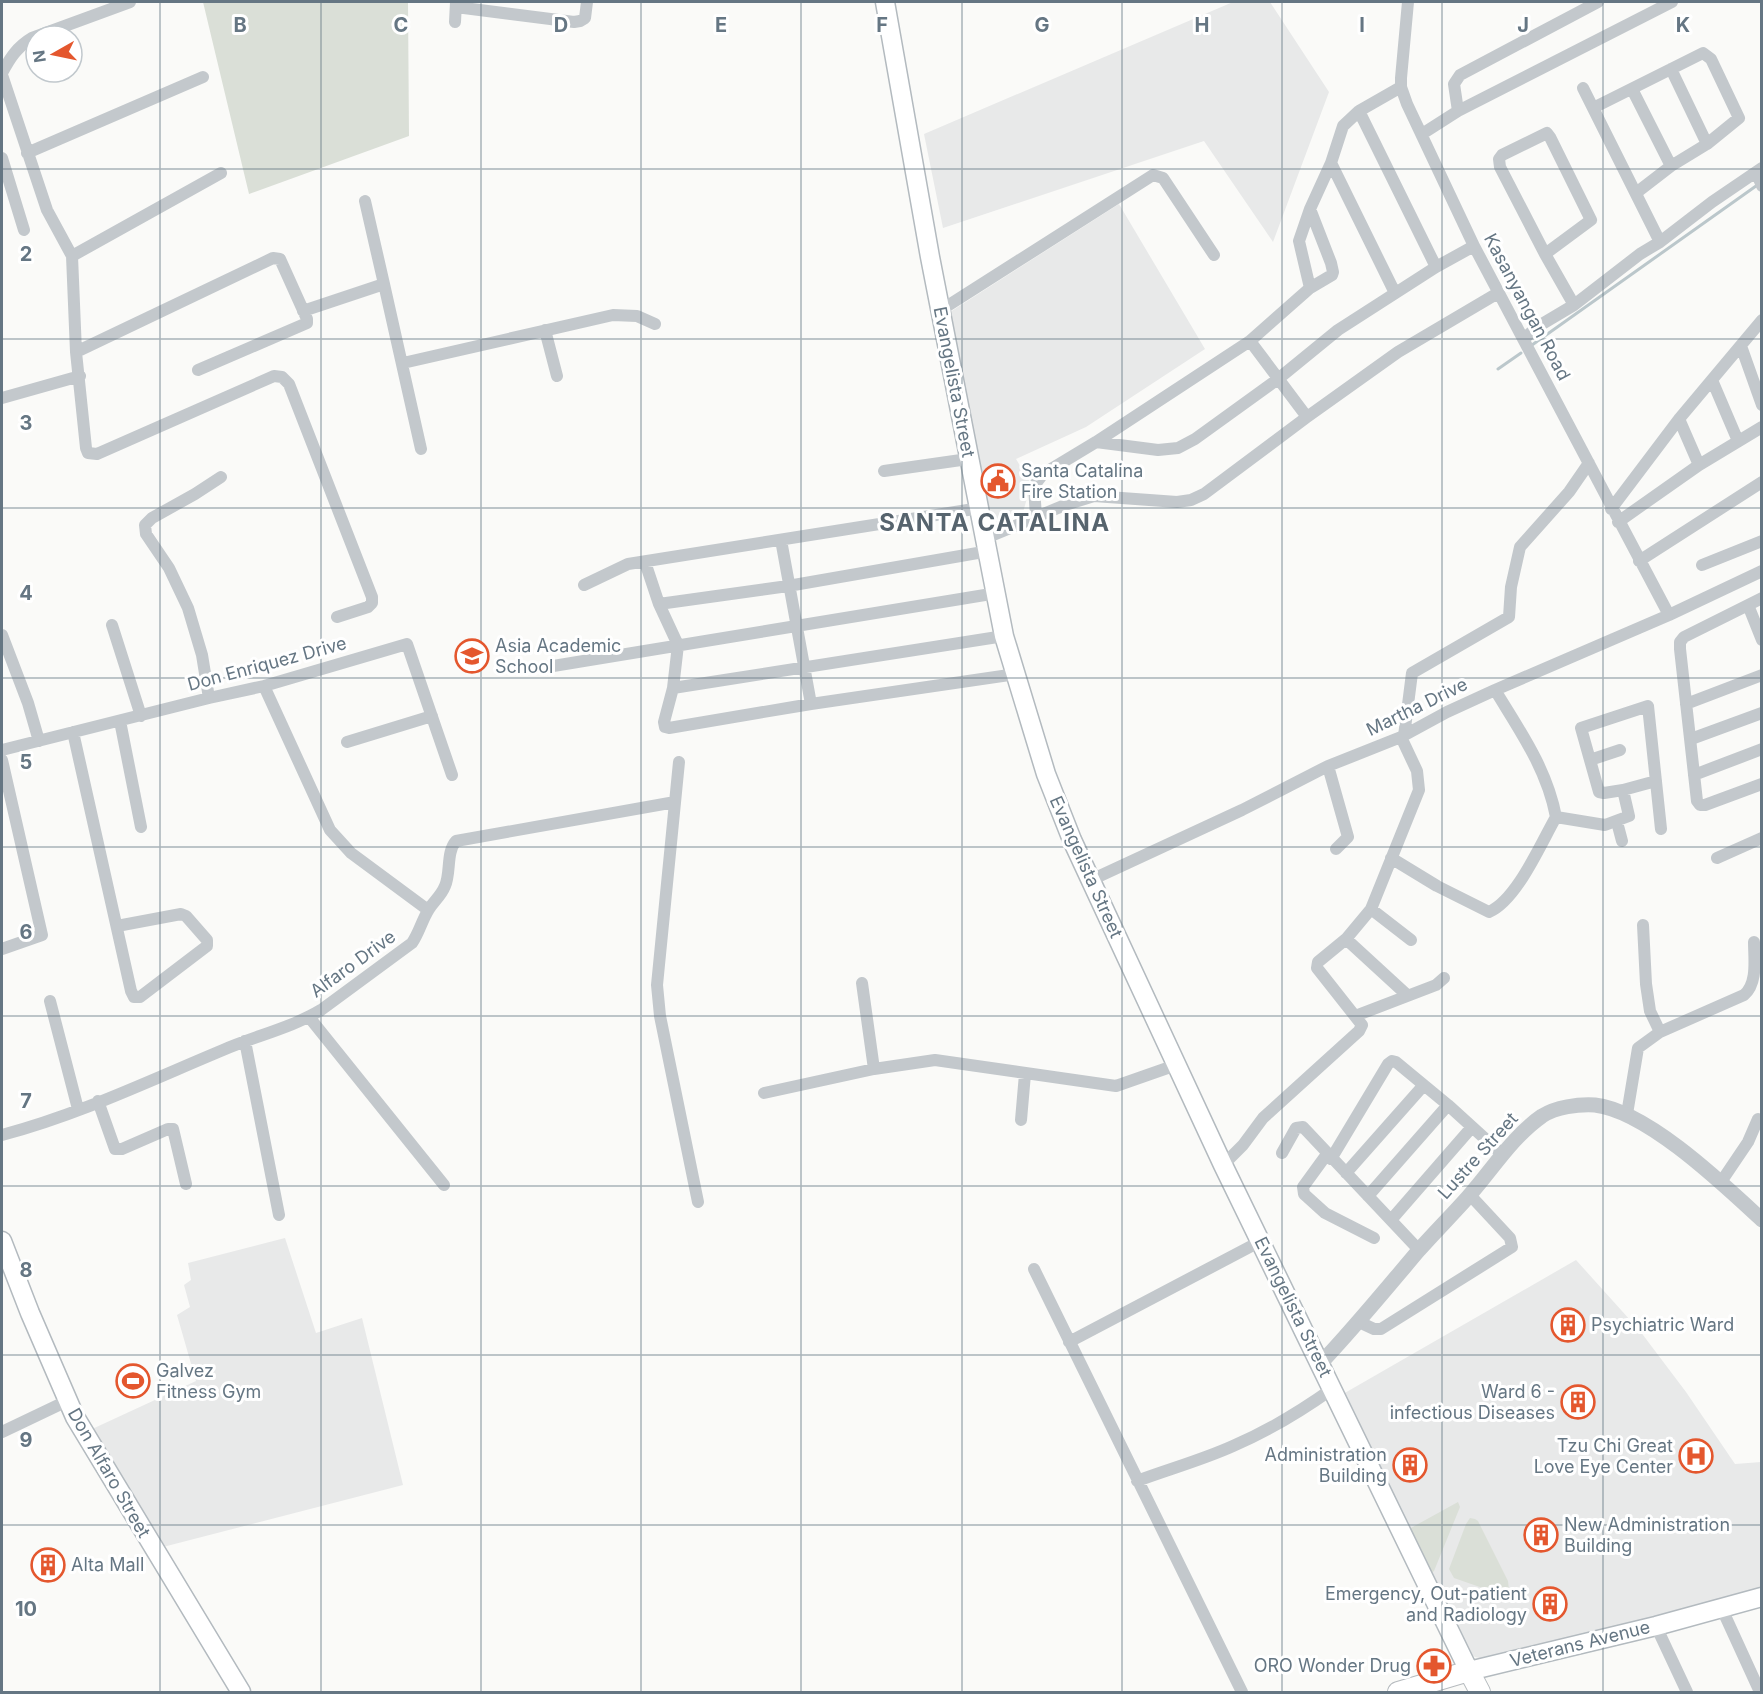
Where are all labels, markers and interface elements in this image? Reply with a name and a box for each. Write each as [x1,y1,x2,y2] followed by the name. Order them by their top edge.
[233,13,247,37] text: B
[394,13,408,37] text: C
[554,13,568,37] text: D
[715,13,727,37] text: E
[876,13,888,37] text: F
[1034,13,1050,37] text: G
[1195,13,1209,37] text: H
[1359,13,1365,37] text: I
[1517,13,1529,37] text: J
[1676,13,1690,37] text: K
[24,24,84,84] north arrow
[28,49,50,64] text: N
[1480,230,1575,384] street label: Kasanyangan Road
[20,242,32,266] text: 2
[930,305,979,459] street label: Evangelista Street
[20,411,32,435] text: 3
[1021,460,1143,502] place label: Santa Catalina Fire Station
[980,463,1016,499] public building icon: Santa Catalina Fire Station
[879,508,1111,537] district label: SANTA CATALINA
[19,581,33,605] text: 4
[185,632,349,695] street label: Don Enriquez Drive
[495,635,621,677] place label: Asia Academic School
[454,638,490,674] school or university icon: Asia Academic School
[1363,673,1471,740] street label: Martha Drive
[20,750,32,774] text: 5
[1046,793,1127,941] street label: Evangelista Street
[20,920,33,944] text: 6
[306,926,399,1002] street label: Alfaro Drive
[20,1089,32,1113] text: 7
[1433,1108,1522,1203] street label: Lustre Street
[1250,1233,1337,1380] street label: Evangelista Street
[19,1258,33,1282] text: 8
[1550,1307,1586,1343] building icon: Psychiatric Ward
[1591,1314,1734,1335] place label: Psychiatric Ward
[156,1360,261,1402] place label: Galvez Fitness Gym
[115,1363,151,1399] sports icon: Galvez Fitness Gym
[1390,1381,1555,1423] place label: Ward 6 - infectious Diseases
[1560,1384,1596,1420] building icon: Ward 6 - infectious Diseases
[64,1404,155,1541] street label: Don Alfaro Street
[20,1428,33,1452] text: 9
[1534,1435,1673,1477] place label: Tzu Chi Great Love Eye Center
[1678,1438,1714,1474] hospital icon: Tzu Chi Great Love Eye Center
[1264,1444,1387,1486] place label: Administration Building
[1392,1447,1428,1483] building icon: Administration Building
[1564,1514,1730,1556] place label: New Administration Building
[1523,1517,1559,1553] building icon: New Administration Building
[30,1547,66,1583] building icon: Alta Mall
[71,1554,144,1575] place label: Alta Mall
[1325,1583,1527,1625] place label: Emergency, Out-patient and Radiology
[1532,1586,1568,1622] building icon: Emergency, Out-patient and Radiology
[15,1597,37,1621] text: 10
[1508,1616,1652,1671] street label: Veterans Avenue
[1416,1648,1452,1684] pharmacy icon: ORO Wonder Drug
[1254,1655,1411,1676] place label: ORO Wonder Drug

